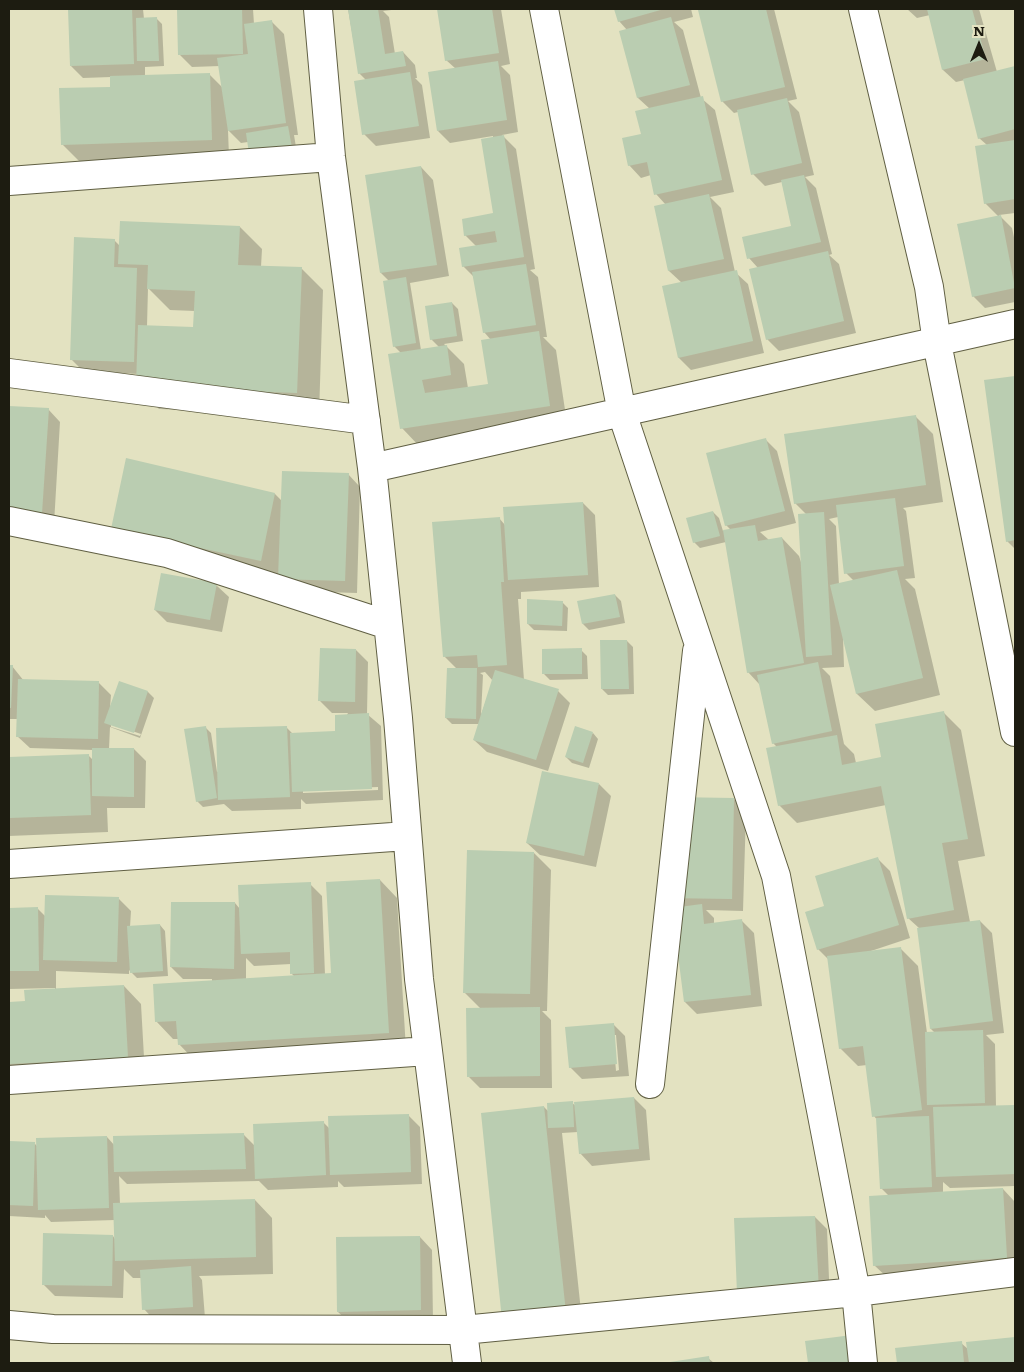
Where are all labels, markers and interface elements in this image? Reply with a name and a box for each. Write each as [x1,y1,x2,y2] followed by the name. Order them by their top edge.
[954,20,1004,70] north arrow
[973,20,985,40] text: N

